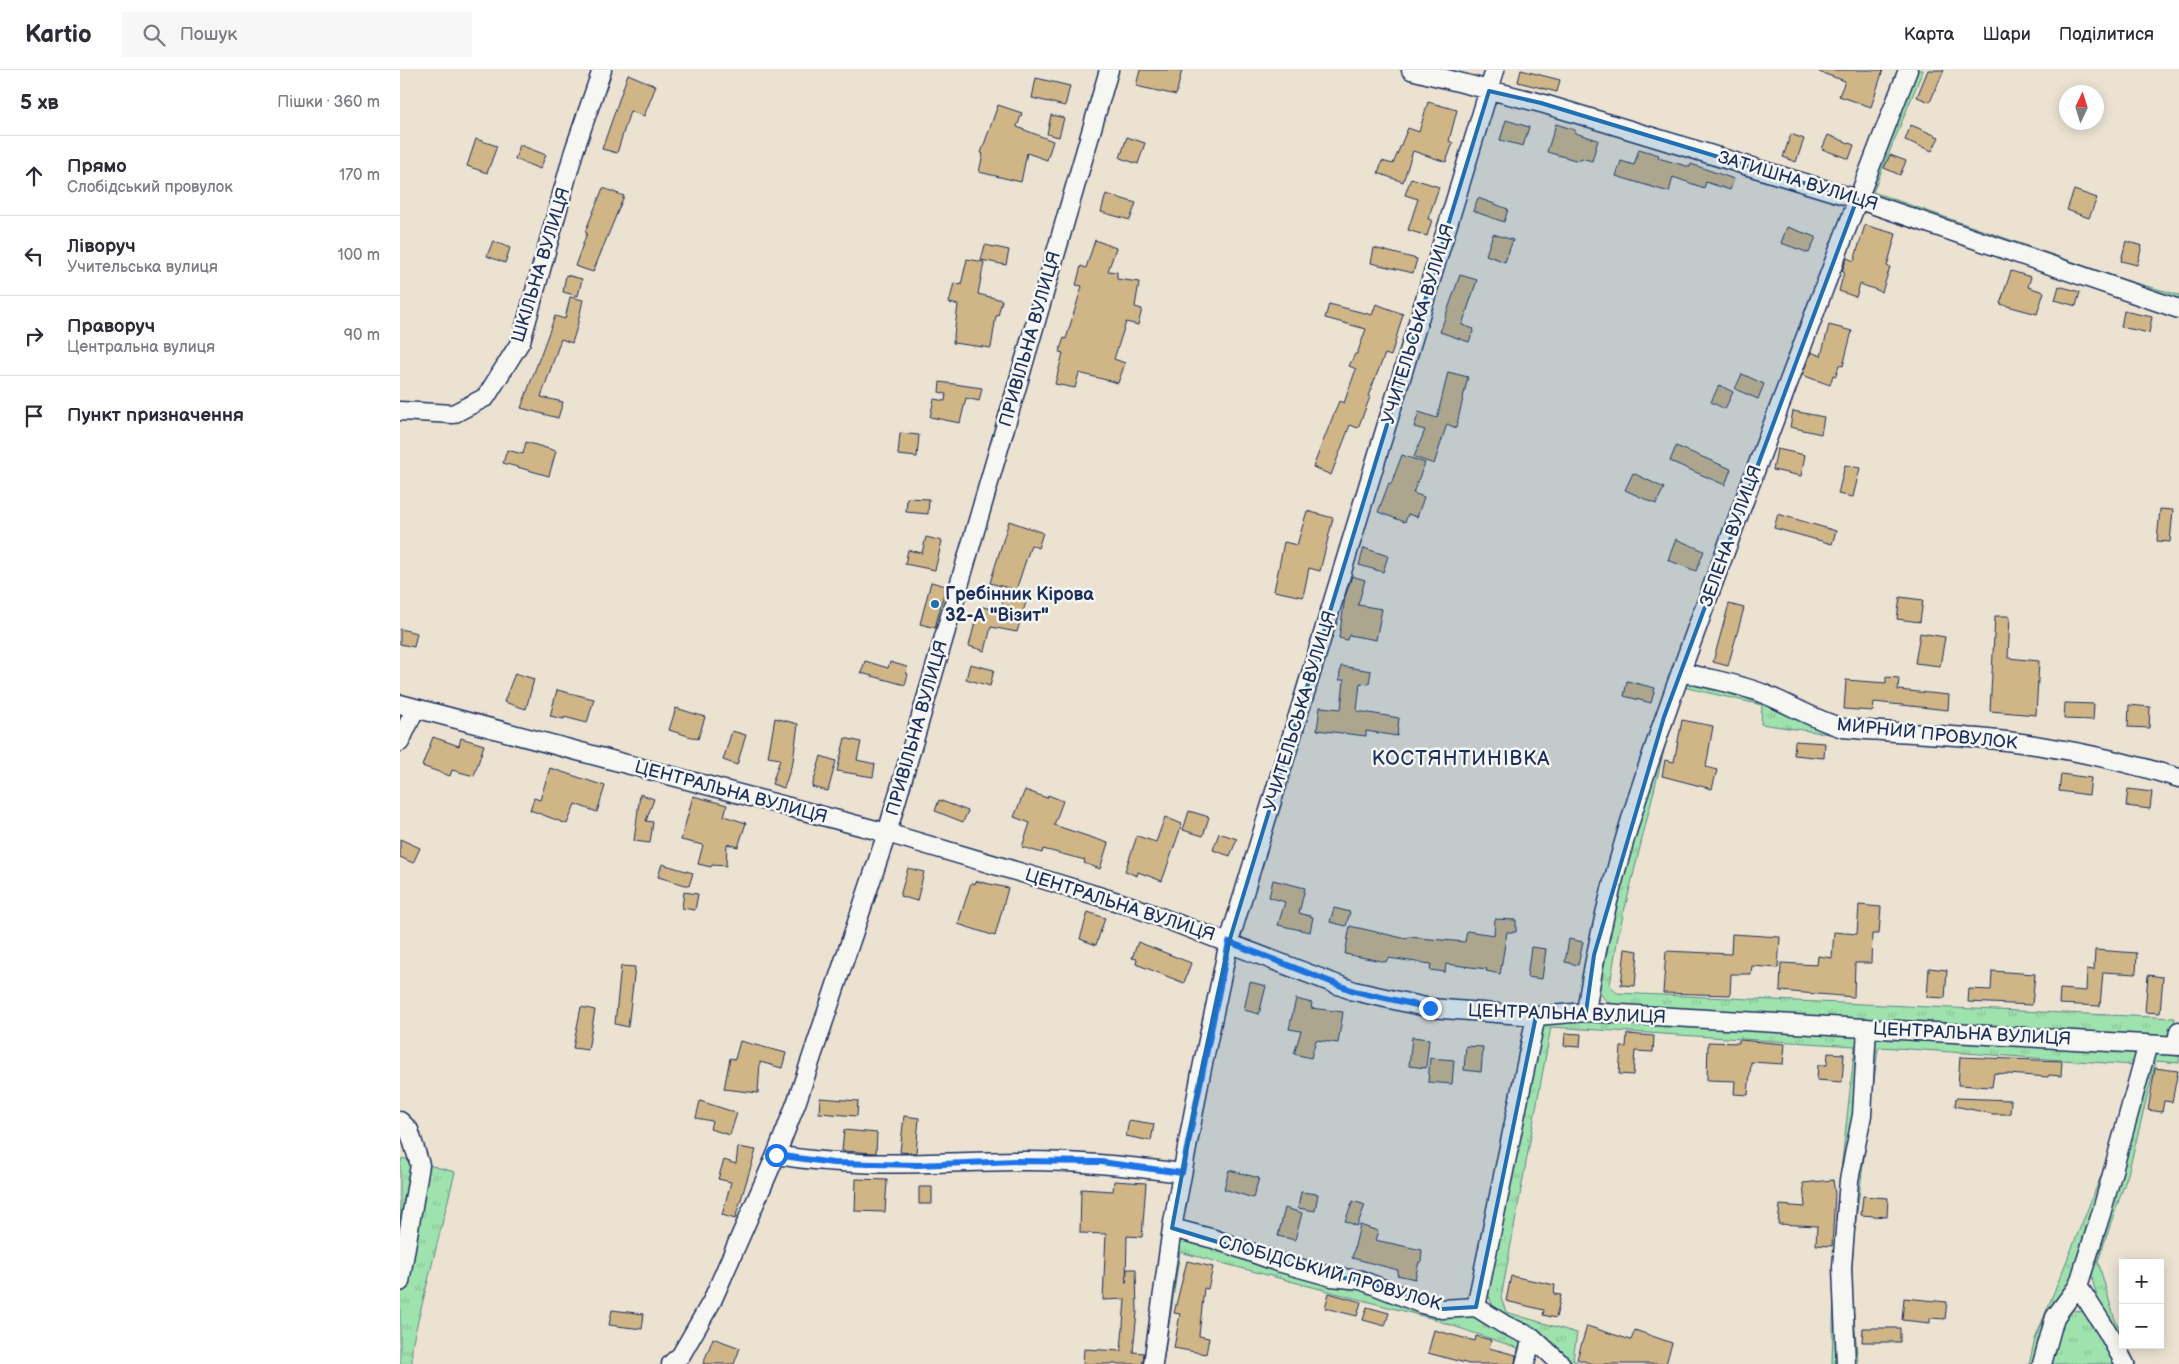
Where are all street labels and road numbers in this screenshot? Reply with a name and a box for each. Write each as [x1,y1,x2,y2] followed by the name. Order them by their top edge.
[1715,147,1881,215] street label: ЗАТИШНА ВУЛИЦЯ
[507,185,575,345] street label: ШКІЛЬНА ВУЛИЦЯ
[1377,221,1459,427] street label: УЧИТЕЛЬСЬКА ВУЛИЦЯ
[995,249,1065,429] street label: ПРИВІЛЬНА ВУЛИЦЯ
[1696,462,1766,610] street label: ЗЕЛЕНА ВУЛИЦЯ
[1259,608,1341,814] street label: УЧИТЕЛЬСЬКА ВУЛИЦЯ
[882,638,952,818] street label: ПРИВІЛЬНА ВУЛИЦЯ
[1836,714,2019,754] street label: МИРНИЙ ПРОВУЛОК
[632,756,830,828] street label: ЦЕНТРАЛЬНА ВУЛИЦЯ
[1022,864,1218,946] street label: ЦЕНТРАЛЬНА ВУЛИЦЯ
[1467,1000,1667,1028] street label: ЦЕНТРАЛЬНА ВУЛИЦЯ
[1872,1018,2072,1050] street label: ЦЕНТРАЛЬНА ВУЛИЦЯ
[1216,1231,1444,1315] street label: СЛОБІДСЬКИЙ ПРОВУЛОК

